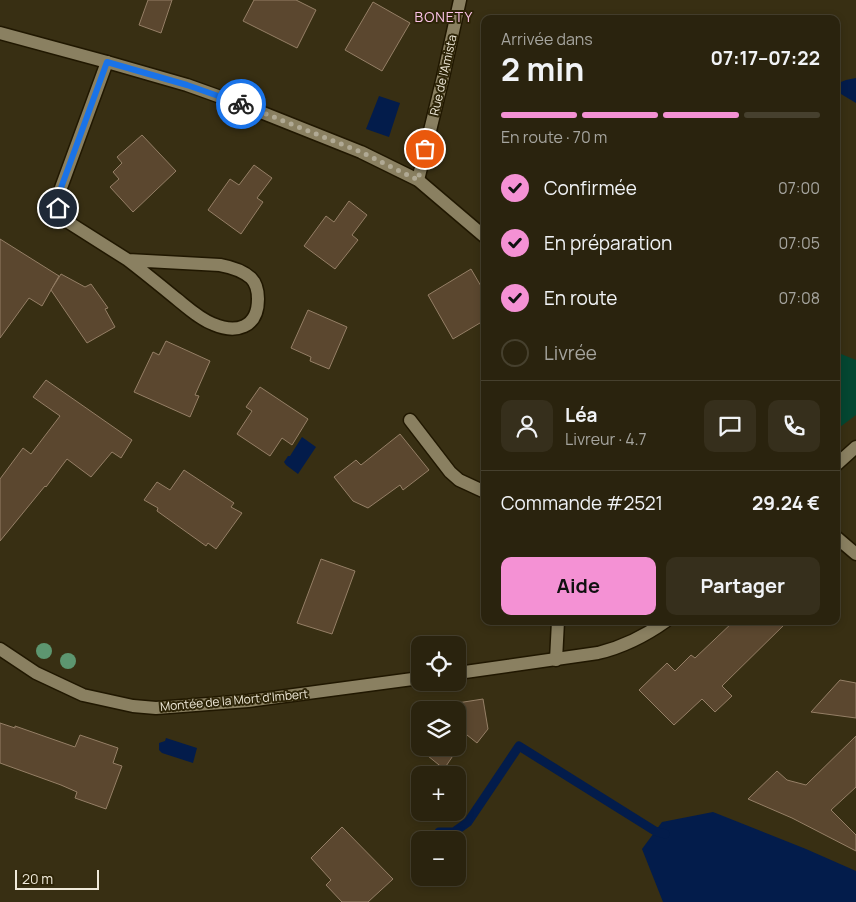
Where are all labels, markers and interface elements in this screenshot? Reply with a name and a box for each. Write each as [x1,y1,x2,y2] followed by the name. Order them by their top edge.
[415,7,473,26] district label: BONETY
[501,28,593,50] text: Arrivée dans
[425,33,461,117] street label: Rue de l'Amista
[710,45,820,71] text: 07:17–07:22
[501,47,584,91] text: 2 min
[216,79,266,129] courier
[227,90,255,118] icon: bike
[501,126,607,148] text: En route · 70 m
[404,128,446,170] pin
[411,135,439,163] icon: bag
[501,174,529,202] icon: check
[544,175,637,201] text: Confirmée
[778,177,820,199] text: 07:00
[37,187,79,229] pin
[44,194,72,222] icon: home
[501,229,529,257] icon: check
[544,230,672,256] text: En préparation
[778,232,820,254] text: 07:05
[501,284,529,312] icon: check
[544,285,617,311] text: En route
[778,287,820,309] text: 07:08
[544,340,597,366] text: Livrée
[501,400,553,452] button: person
[704,400,756,452] button: chat
[768,400,820,452] button: phone
[565,402,597,428] text: Léa
[565,428,647,450] text: Livreur · 4.7
[501,490,663,516] text: Commande #2521
[752,490,820,516] text: 29.24 €
[501,557,656,615] button: Aide
[666,557,820,615] button: Partager
[411,636,466,886] map controls
[411,636,466,691] button: locate
[159,685,309,715] street label: Montée de la Mort d'Imbert
[411,701,466,756] button: layers
[411,766,466,821] button: +
[411,831,466,886] button: −
[15,867,99,890] scale bar
[22,869,53,888] text: 20 m

